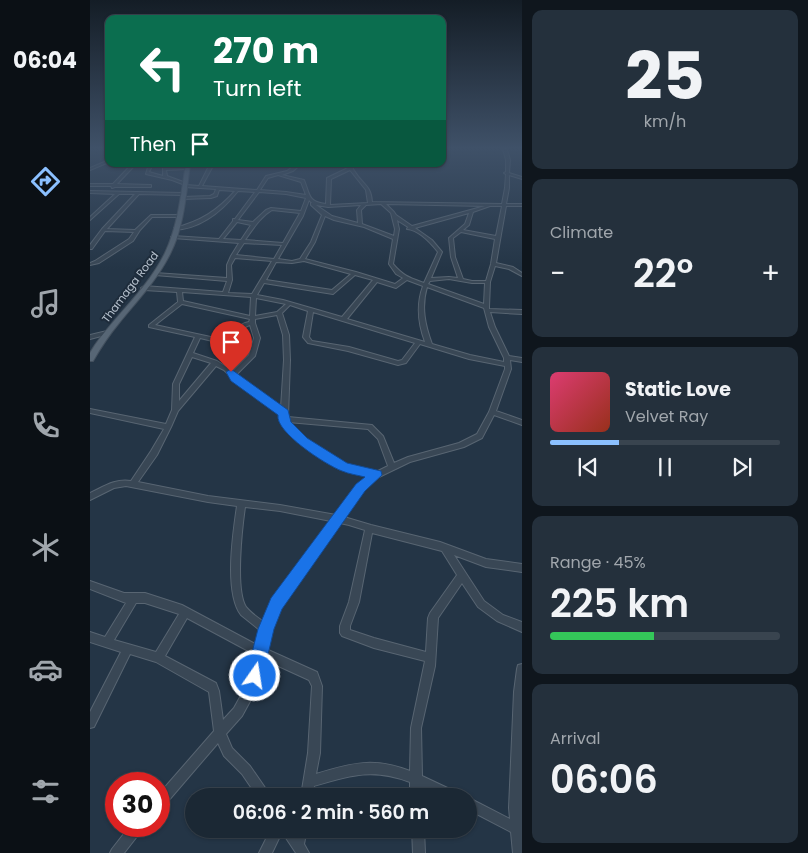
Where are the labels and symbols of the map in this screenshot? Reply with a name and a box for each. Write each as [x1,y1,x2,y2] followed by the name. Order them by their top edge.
[98,248,162,326] street label: Thamaga Road
[210,321,252,372] pin
[228,649,280,701] position arrow
[105,772,170,837] speed limit sign: 30

